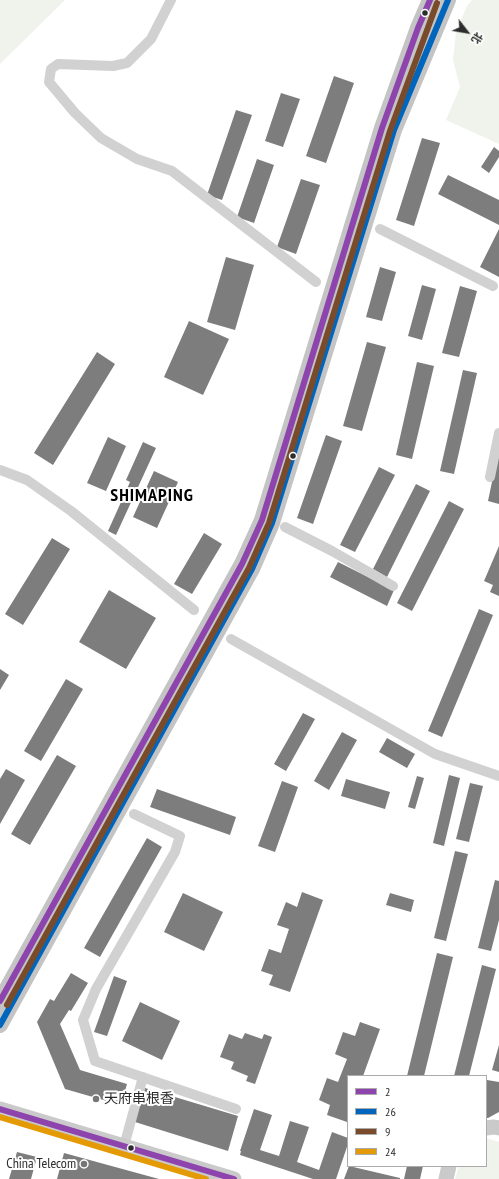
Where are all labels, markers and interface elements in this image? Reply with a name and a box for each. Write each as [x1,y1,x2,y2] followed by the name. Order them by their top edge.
[420,8,430,18] unlabelled marker
[447,12,487,52] north arrow
[468,30,486,47] text: 北
[288,451,298,461] unlabelled marker
[110,485,194,507] district label: SHIMAPING
[347,1075,487,1167] legend
[385,1084,390,1099] text: 2
[104,1091,174,1107] place label: 天府串根香
[91,1094,101,1104] marker: 天府串根香
[385,1104,396,1119] text: 26
[385,1124,390,1139] text: 9
[126,1143,136,1153] unlabelled marker
[385,1144,396,1159] text: 24
[6,1156,76,1172] place label: China Telecom
[79,1159,89,1169] marker: China Telecom

